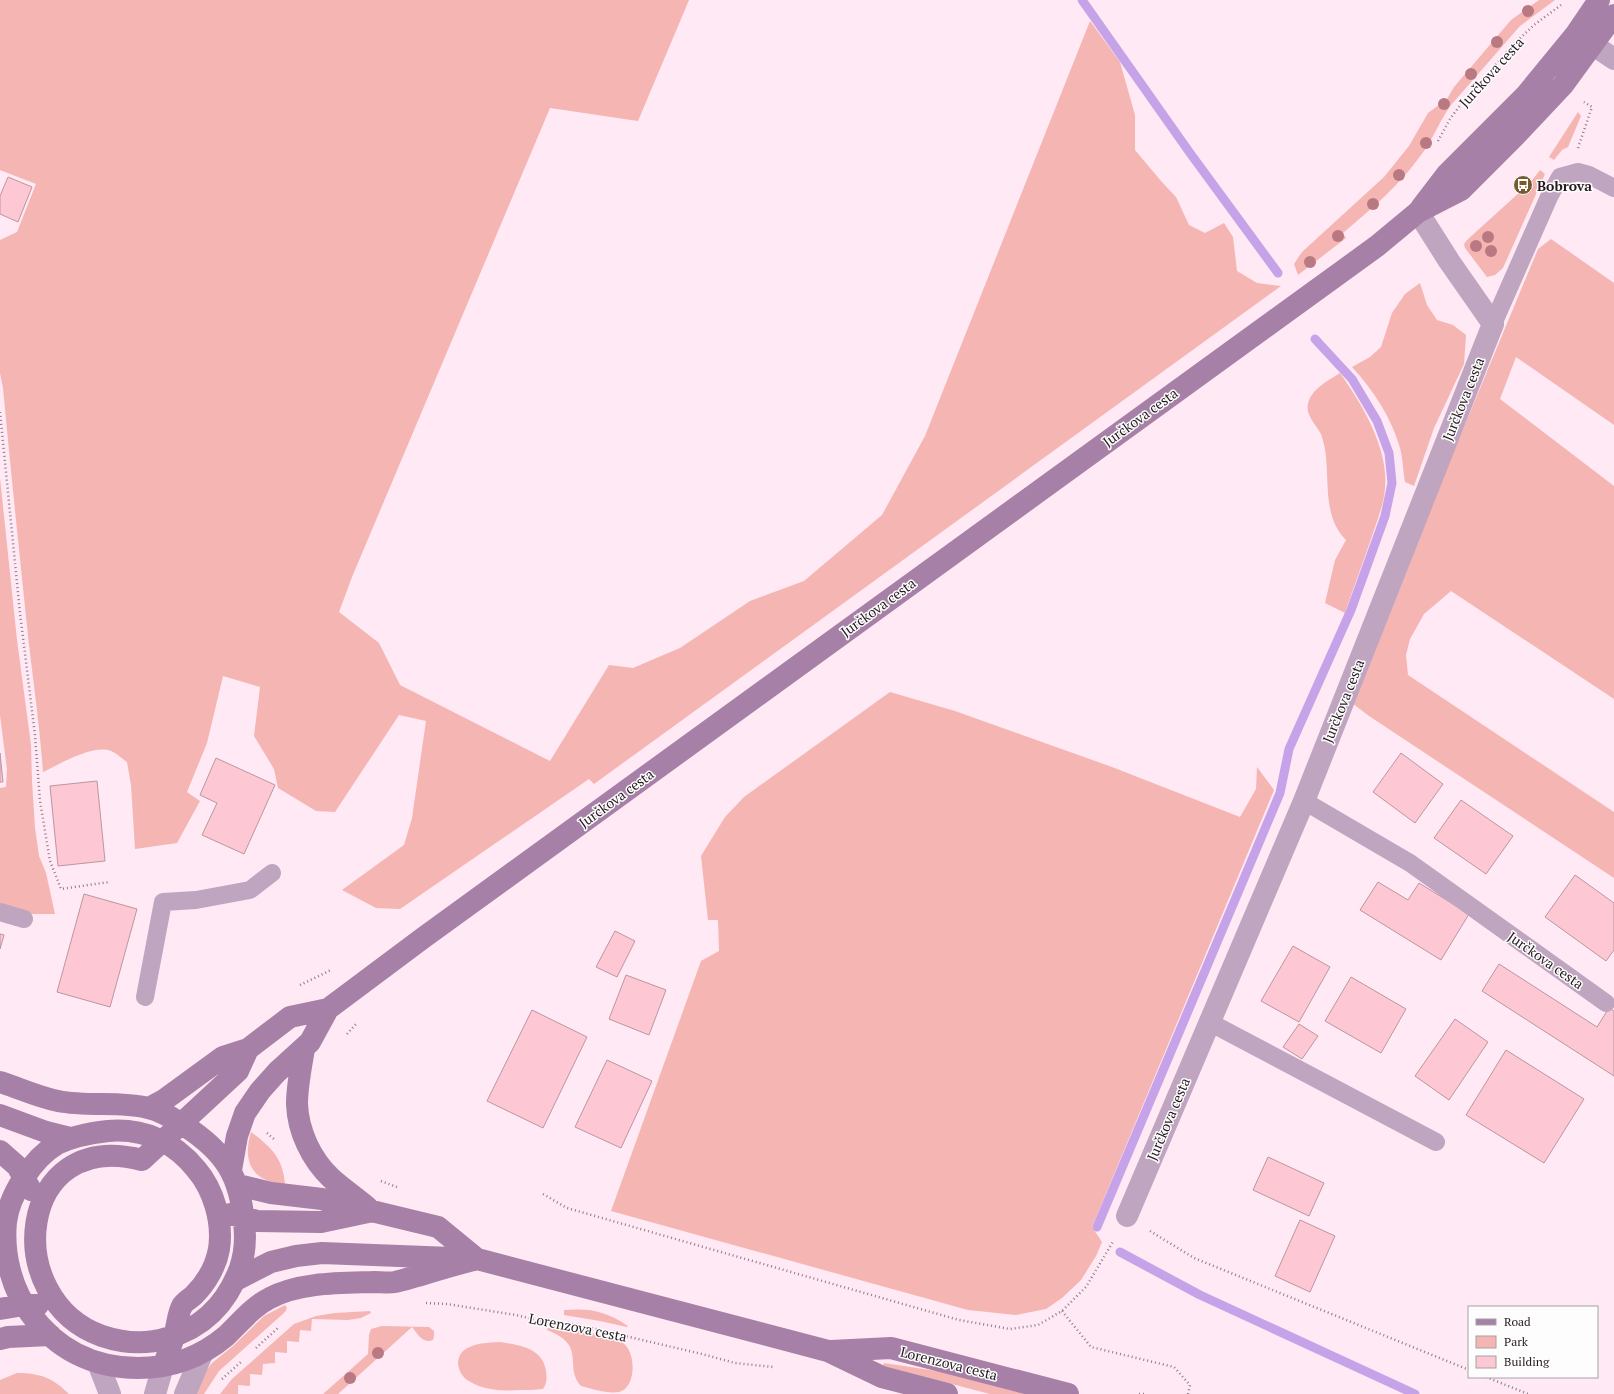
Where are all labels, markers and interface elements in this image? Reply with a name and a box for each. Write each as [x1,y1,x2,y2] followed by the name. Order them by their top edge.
[1454,33,1528,111] street label: Jurčkova cesta
[1512,174,1534,196] bus stop icon: Bobrova
[1537,176,1592,195] place label: Bobrova
[1438,354,1488,444] street label: Jurčkova cesta
[1099,383,1181,451] street label: Jurčkova cesta
[837,573,919,641] street label: Jurčkova cesta
[1318,656,1368,746] street label: Jurčkova cesta
[575,764,657,832] street label: Jurčkova cesta
[1504,927,1588,993] street label: Jurčkova cesta
[1142,1075,1194,1163] street label: Jurčkova cesta
[1468,1306,1598,1378] legend
[527,1308,629,1346] street label: Lorenzova cesta
[1504,1314,1531,1329] text: Road
[1504,1334,1529,1349] text: Park
[898,1342,1000,1384] street label: Lorenzova cesta
[1504,1354,1550,1369] text: Building

